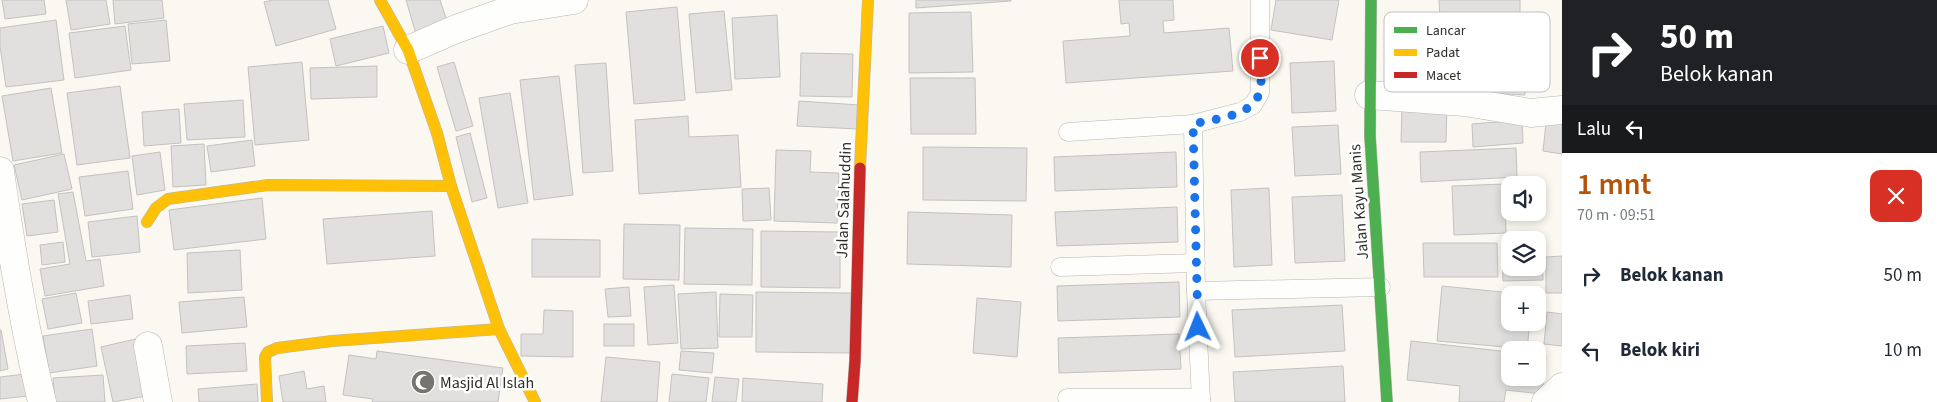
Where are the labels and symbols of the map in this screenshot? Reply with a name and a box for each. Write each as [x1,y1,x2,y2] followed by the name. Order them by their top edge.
[1384,12,1550,92] legend
[1426,21,1466,41] text: Lancar
[1239,37,1281,79] pin
[1426,43,1460,63] text: Padat
[1426,66,1461,86] text: Macet
[831,141,857,259] street label: Jalan Salahuddin
[1344,143,1374,260] street label: Jalan Kayu Manis
[1171,300,1223,352] position arrow
[410,369,436,395] mosque icon: Masjid Al Islah
[440,372,534,394] place label: Masjid Al Islah

